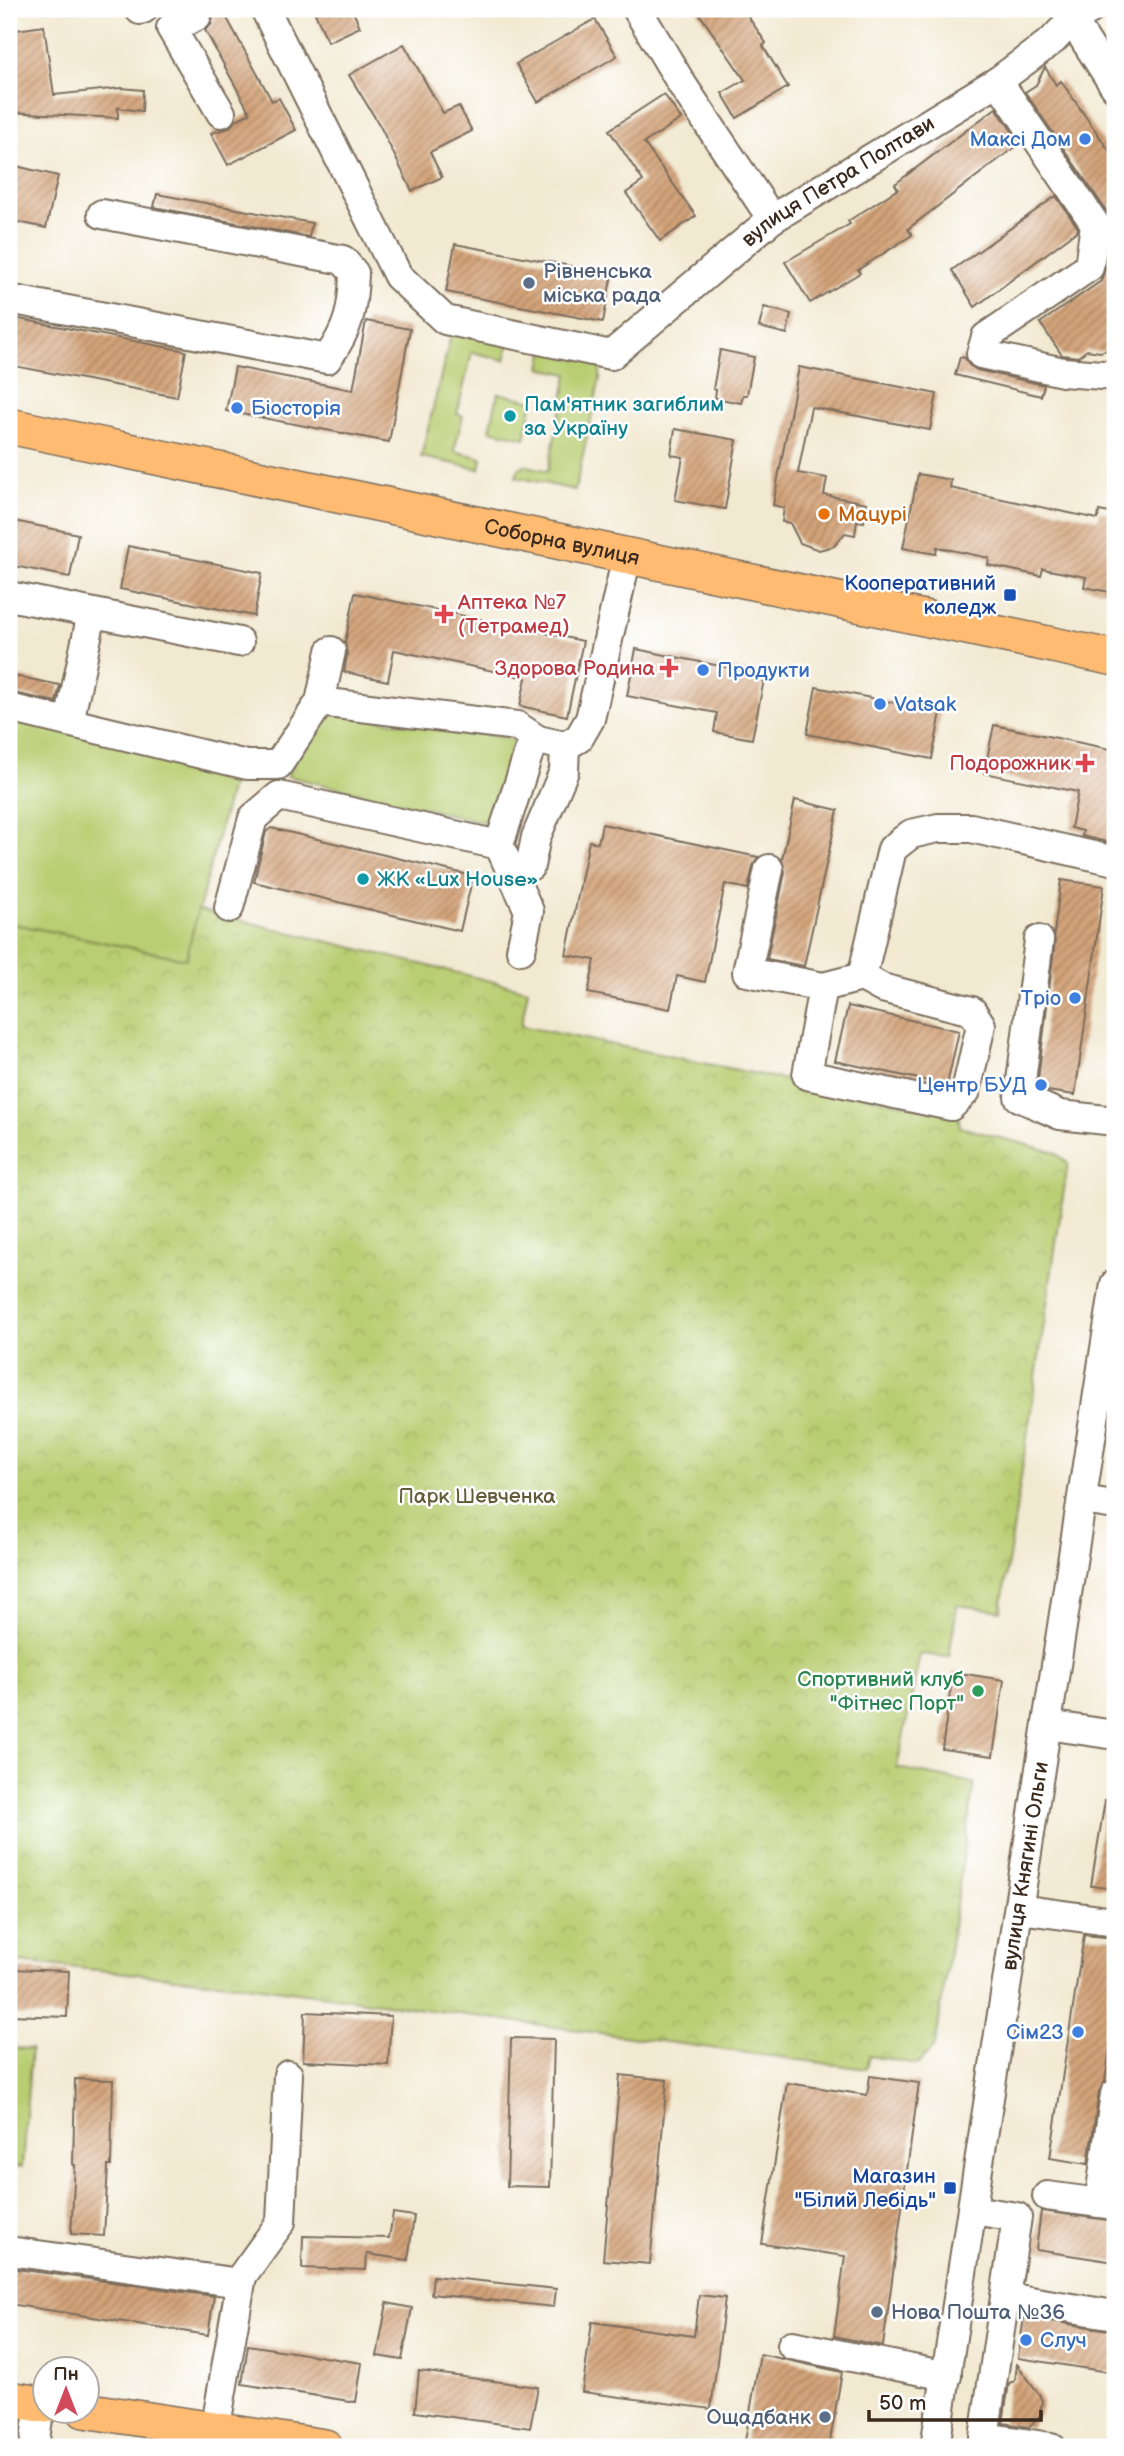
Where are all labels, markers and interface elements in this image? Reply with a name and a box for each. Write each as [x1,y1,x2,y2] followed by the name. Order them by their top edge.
[736,110,939,252] street label: вулиця Петра Полтави
[969,127,1071,152] place label: Максі Дом
[1077,131,1093,147] marker: Максі Дом
[543,259,662,308] place label: Рівненська міська рада
[521,275,537,291] marker: Рівненська міська рада
[524,392,724,441] place label: Пам'ятник загиблим за Україну
[251,396,341,421] place label: Біосторія
[229,400,245,416] marker: Біосторія
[502,408,518,424] marker: Пам'ятник загиблим за Україну
[838,502,907,527] place label: Мацурі
[816,506,832,522] marker: Мацурі
[482,514,642,570] street label: Соборна вулиця
[844,571,996,620] place label: Кооперативний коледж
[1002,587,1018,603] marker: Кооперативний коледж
[457,590,570,639] place label: Аптека №7 (Тетрамед)
[436,606,452,622] marker: Аптека №7 (Тетрамед)
[495,656,656,681] place label: Здорова Родина
[717,658,810,683] place label: Продукти
[661,660,677,676] marker: Здорова Родина
[695,662,711,678] marker: Продукти
[894,692,957,717] place label: Vatsak
[872,696,888,712] marker: Vatsak
[949,751,1071,776] place label: Подорожник
[1077,755,1093,771] marker: Подорожник
[377,867,538,892] place label: ЖК «Lux House»
[355,871,371,887] marker: ЖК «Lux House»
[1021,986,1061,1011] place label: Тріо
[1067,990,1083,1006] marker: Тріо
[917,1073,1027,1098] place label: Центр БУД
[1033,1077,1049,1093] marker: Центр БУД
[398,1484,556,1509] park label: Парк Шевченка
[797,1667,964,1716] place label: Спортивний клуб "Фітнес Порт"
[970,1683,986,1699] marker: Спортивний клуб "Фітнес Порт"
[996,1760,1053,1972] street label: вулиця Княгині Ольги
[1006,2020,1064,2045] place label: Сім23
[1070,2024,1086,2040] marker: Сім23
[794,2164,936,2213] place label: Магазин "Білий Лебідь"
[942,2180,958,2196] marker: Магазин "Білий Лебідь"
[891,2300,1065,2325] place label: Нова Пошта №36
[869,2304,885,2320] marker: Нова Пошта №36
[1040,2328,1087,2353] place label: Случ
[1018,2332,1034,2348] marker: Случ
[32,2354,102,2424] north arrow
[53,2363,79,2386] text: Пн
[869,2379,1040,2423] scale bar
[879,2391,926,2416] text: 50 m
[707,2405,811,2430] place label: Ощадбанк
[817,2409,833,2425] marker: Ощадбанк

